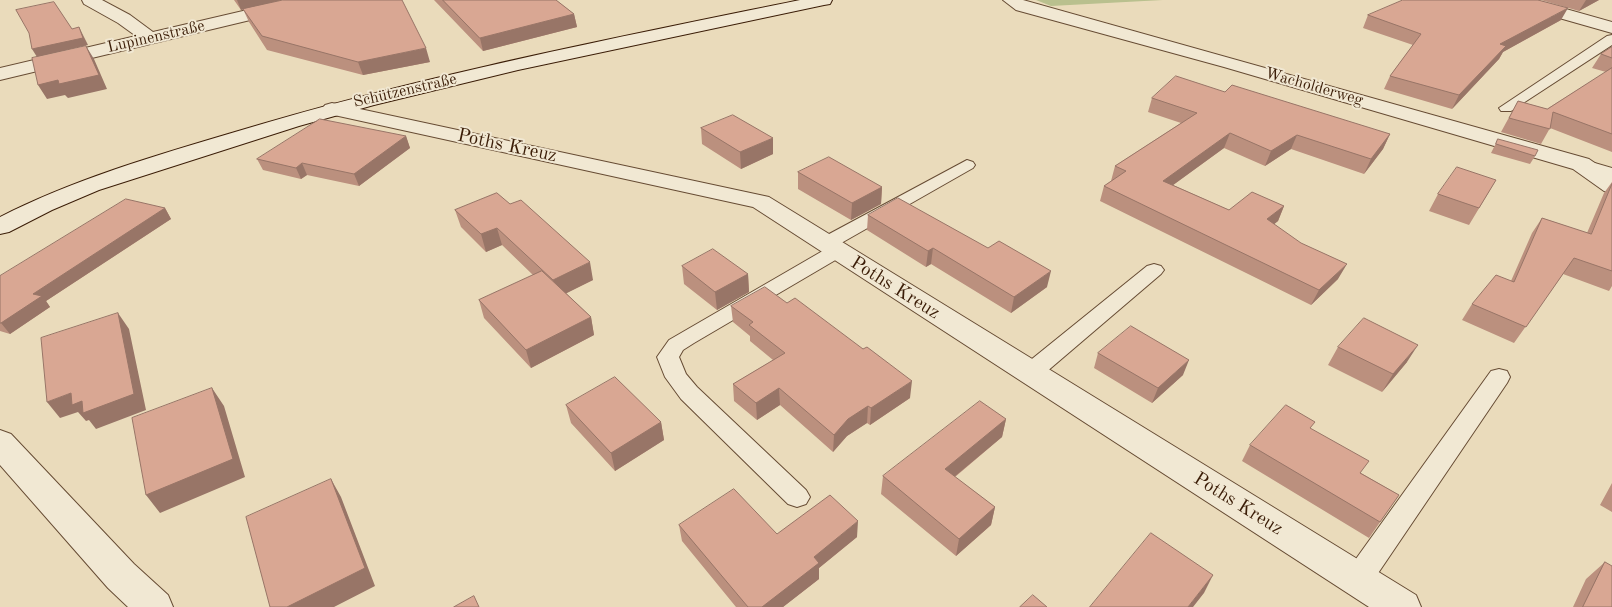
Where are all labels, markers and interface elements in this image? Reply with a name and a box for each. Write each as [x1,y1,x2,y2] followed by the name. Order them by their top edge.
[105,16,207,58] street label: Lupinenstraße
[1263,64,1365,110] street label: Wacholderweg
[351,70,459,112] street label: Schützenstraße
[455,124,559,168] street label: Poths Kreuz
[846,251,944,325] street label: Poths Kreuz
[1189,467,1287,541] street label: Poths Kreuz

